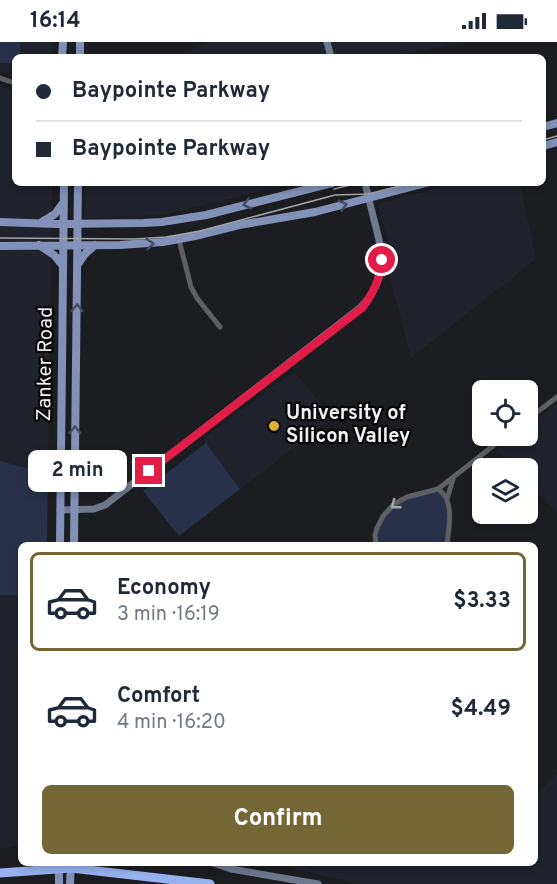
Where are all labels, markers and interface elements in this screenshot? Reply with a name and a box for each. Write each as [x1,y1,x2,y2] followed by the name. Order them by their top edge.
[30,8,81,35] text: 16:14
[72,78,270,105] text: Baypointe Parkway
[72,136,270,163] text: Baypointe Parkway
[243,197,253,210] one-way arrow
[338,199,348,212] one-way arrow
[145,237,154,250] one-way arrow
[368,246,395,273] route start
[70,303,83,312] one-way arrow
[32,306,60,422] street label: Zanker Road
[472,380,538,524] map controls
[472,380,538,446] button: locate
[286,401,410,450] place label: University of Silicon Valley
[267,419,281,433] marker: University of Silicon Valley
[69,425,81,434] one-way arrow
[29,450,128,492] callout: 2 min
[135,457,162,484] route end
[51,458,104,484] text: 2 min
[472,458,538,524] button: layers
[391,498,402,509] one-way arrow
[45,575,99,629] icon: car
[117,575,211,602] text: Economy
[453,588,511,615] text: $3.33
[117,602,220,628] text: 3 min · 16:19
[45,683,99,737] icon: car
[117,683,200,710] text: Comfort
[451,696,511,723] text: $4.49
[117,710,226,736] text: 4 min · 16:20
[42,785,514,854] button: Confirm

